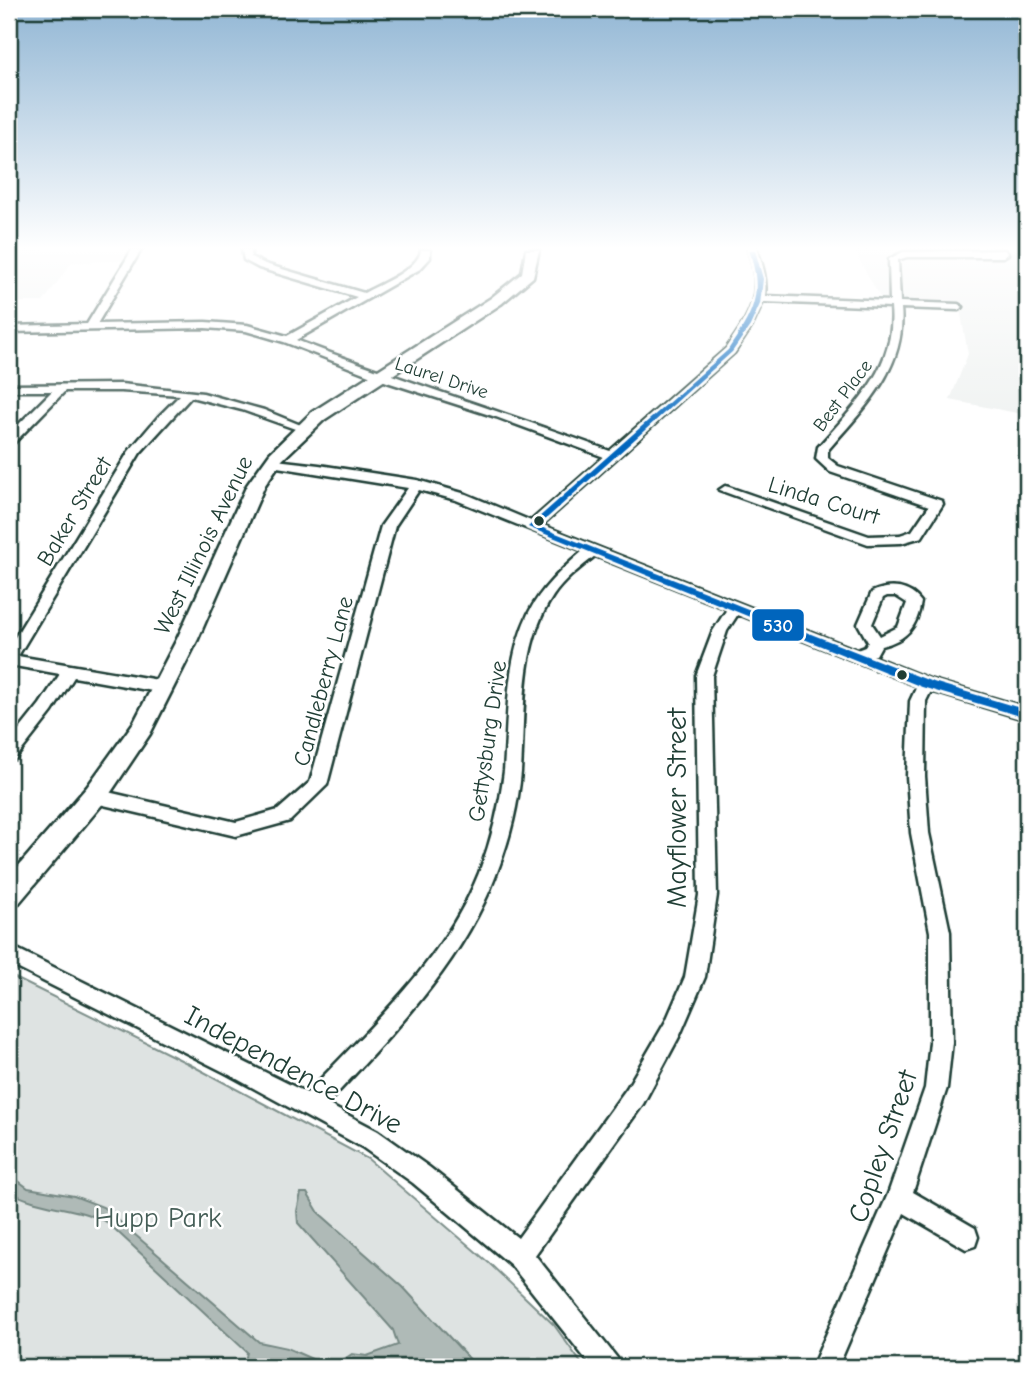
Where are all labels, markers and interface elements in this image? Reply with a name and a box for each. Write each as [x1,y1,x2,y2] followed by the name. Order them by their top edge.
[392,353,491,403] street label: Laurel Drive
[809,355,877,436] street label: Best Place
[31,451,118,571] street label: Baker Street
[148,451,258,639] street label: West Illinois Avenue
[765,471,884,531] street label: Linda Court
[532,514,546,528] unlabelled marker
[288,593,359,769] street label: Candleberry Lane
[751,608,805,642] line badge: 530
[763,615,793,637] text: 530
[463,659,512,824] street label: Gettysburg Drive
[895,668,909,682] unlabelled marker
[661,707,693,908] street label: Mayflower Street
[180,999,408,1141] street label: Independence Drive
[842,1065,924,1227] street label: Copley Street
[94,1202,222,1234] park label: Hupp Park

